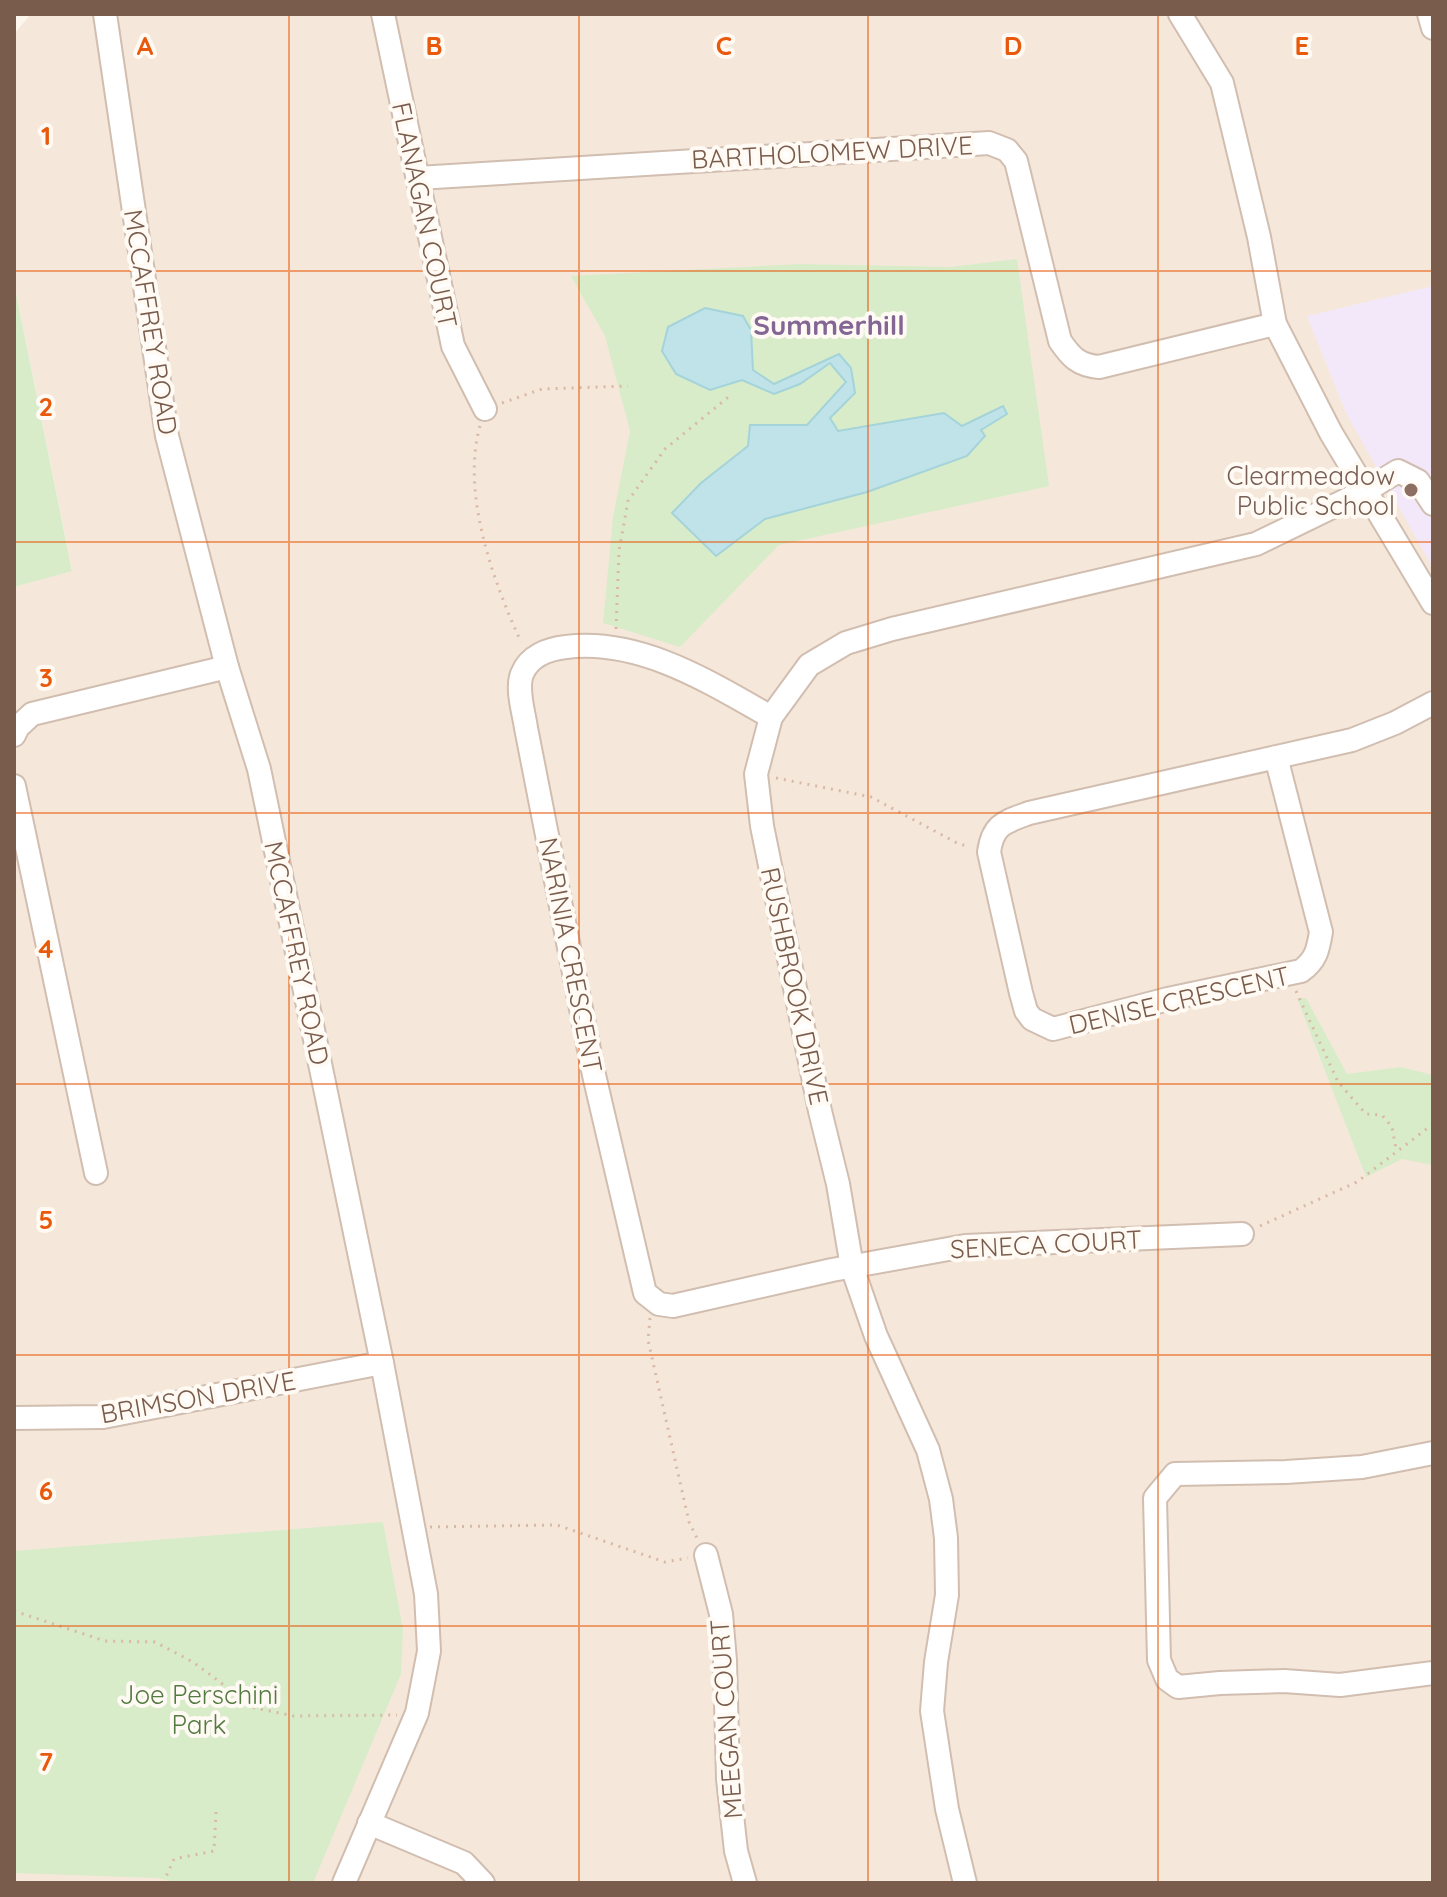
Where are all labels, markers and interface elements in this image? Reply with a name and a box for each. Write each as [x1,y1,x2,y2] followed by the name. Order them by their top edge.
[137,29,154,62] text: A
[425,29,443,62] text: B
[716,29,732,62] text: C
[1004,29,1022,62] text: D
[1295,29,1309,62] text: E
[385,99,465,331] street label: FLANAGAN COURT
[41,119,51,152] text: 1
[690,128,974,176] street label: BARTHOLOMEW DRIVE
[117,207,185,437] street label: MCCAFFREY ROAD
[753,307,905,342] district label: Summerhill
[39,390,53,423] text: 2
[1226,459,1395,522] place label: Clearmeadow Public School
[1402,481,1420,499] marker: Clearmeadow Public School
[39,661,53,694] text: 3
[532,834,610,1076] street label: NARINIA CRESCENT
[257,838,337,1068] street label: MCCAFFREY ROAD
[754,864,836,1108] street label: RUSHBROOK DRIVE
[38,932,54,965] text: 4
[1065,959,1293,1041] street label: DENISE CRESCENT
[39,1203,53,1236] text: 5
[949,1222,1143,1266] street label: SENECA COURT
[98,1364,298,1430] street label: BRIMSON DRIVE
[39,1474,53,1507] text: 6
[703,1618,749,1820] street label: MEEGAN COURT
[120,1678,278,1741] park label: Joe Perschini Park
[39,1745,53,1778] text: 7

